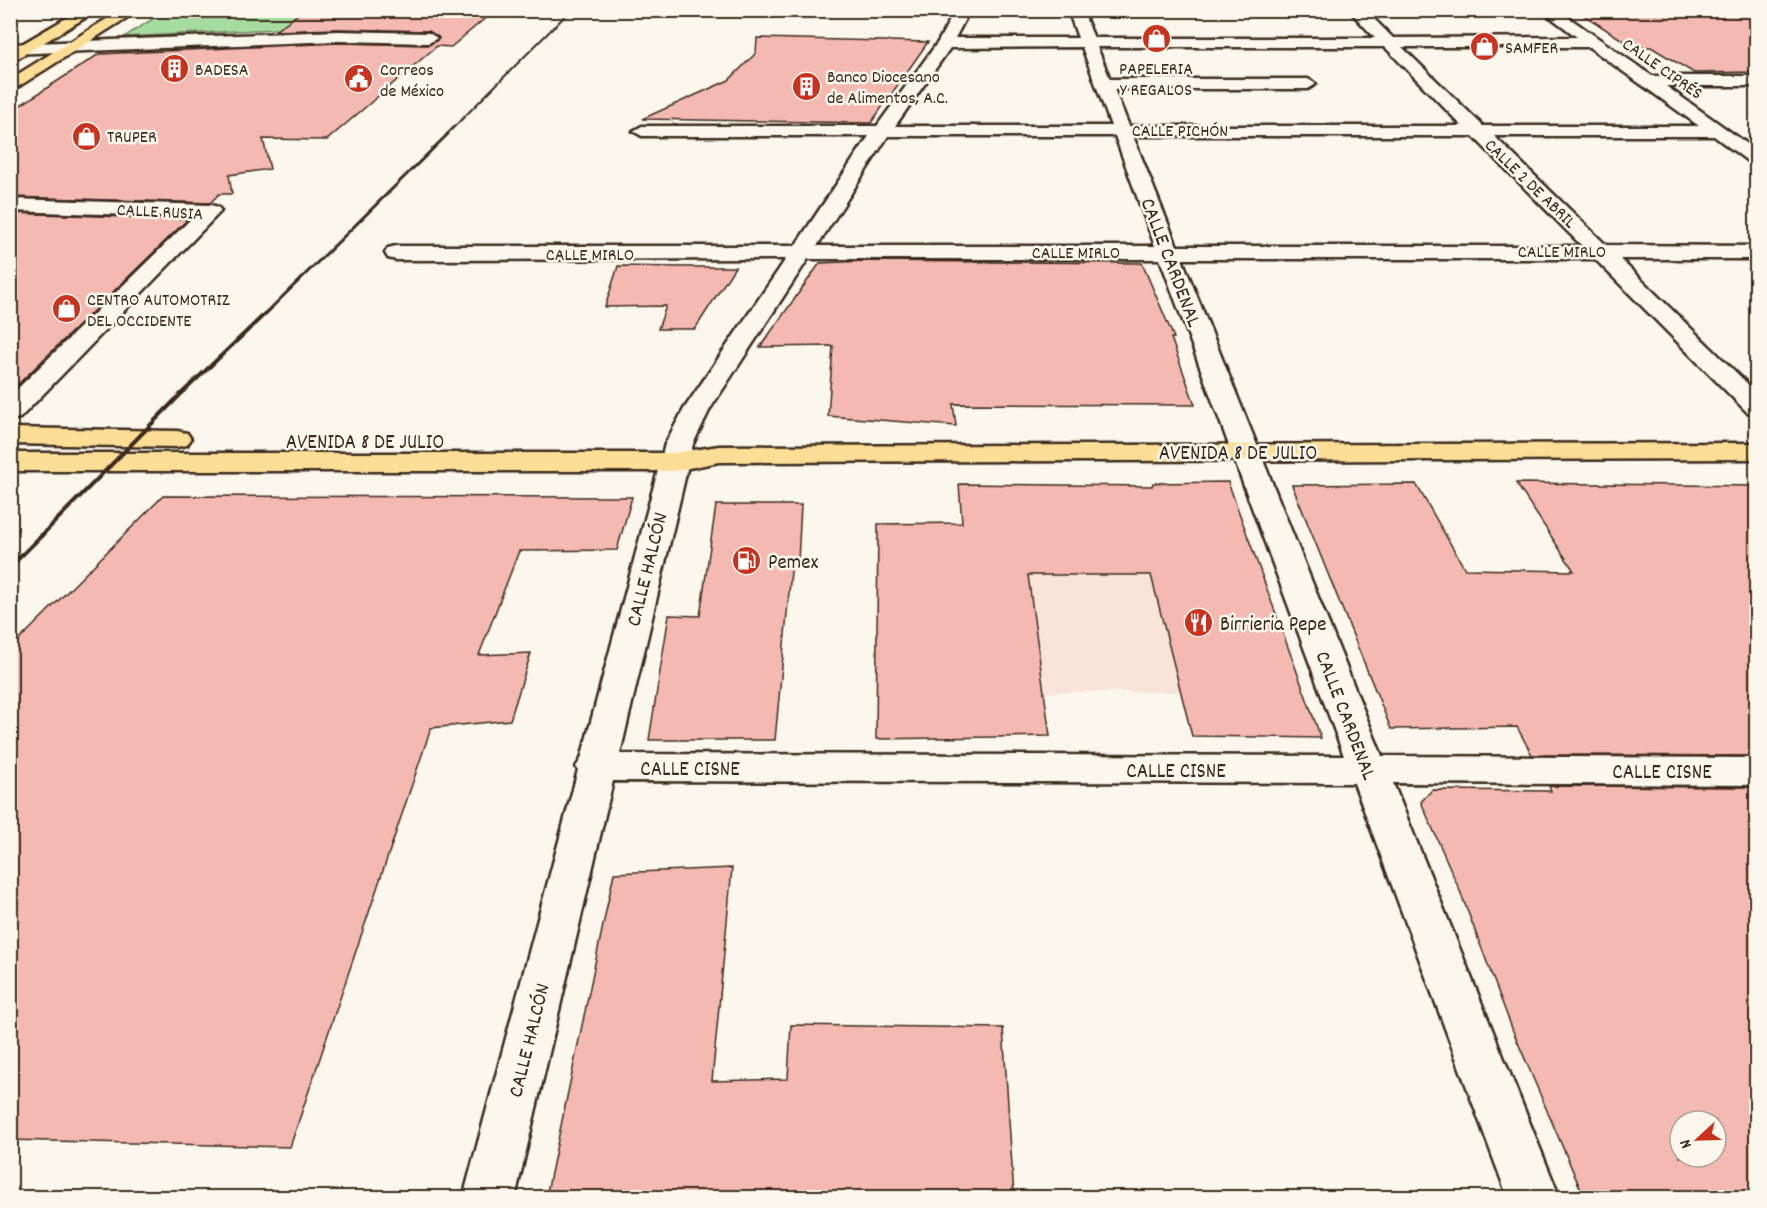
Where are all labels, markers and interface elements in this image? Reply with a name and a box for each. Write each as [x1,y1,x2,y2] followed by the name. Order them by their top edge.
[1140,23,1172,55] shop icon: PAPELERIA Y REGALOS
[1468,31,1500,63] shop icon: SAMFER
[1616,33,1707,107] street label: CALLE CIPRÉS
[1505,37,1558,62] place label: SAMFER
[158,53,190,85] building icon: BADESA
[1119,58,1193,104] place label: PAPELERIA Y REGALOS
[195,59,249,84] place label: BADESA
[380,59,444,105] place label: Correos de México
[343,63,375,95] public building icon: Correos de México
[827,66,948,112] place label: Banco Diocesano de Alimentos, A.C.
[790,70,822,102] building icon: Banco Diocesano de Alimentos, A.C.
[70,120,102,152] shop icon: TRUPER
[1132,120,1228,145] street label: CALLE PICHÓN
[107,126,157,151] place label: TRUPER
[1478,134,1581,236] street label: CALLE 2 DE ABRIL
[1131,194,1208,332] street label: CALLE CARDENAL
[116,199,204,228] street label: CALLE RUSIA
[1518,241,1606,266] street label: CALLE MIRLO
[1032,242,1120,267] street label: CALLE MIRLO
[546,244,634,269] street label: CALLE MIRLO
[87,289,230,335] place label: CENTRO AUTOMOTRIZ DEL OCCIDENTE
[50,293,82,325] shop icon: CENTRO AUTOMOTRIZ DEL OCCIDENTE
[286,429,444,459] street label: AVENIDA 8 DE JULIO
[1159,440,1317,470] street label: AVENIDA 8 DE JULIO
[620,510,678,630] street label: CALLE HALCÓN
[731,545,763,577] fuel station icon: Pemex
[768,549,818,579] place label: Pemex
[1183,607,1215,639] restaurant icon: Birrieria Pepe
[1220,611,1326,641] place label: Birrieria Pepe
[1306,647,1383,785] street label: CALLE CARDENAL
[640,756,740,786] street label: CALLE CISNE
[1126,758,1226,788] street label: CALLE CISNE
[1612,759,1712,789] street label: CALLE CISNE
[502,981,560,1101] street label: CALLE HALCÓN
[1668,1109,1728,1169] north arrow
[1674,1136,1699,1152] text: N

